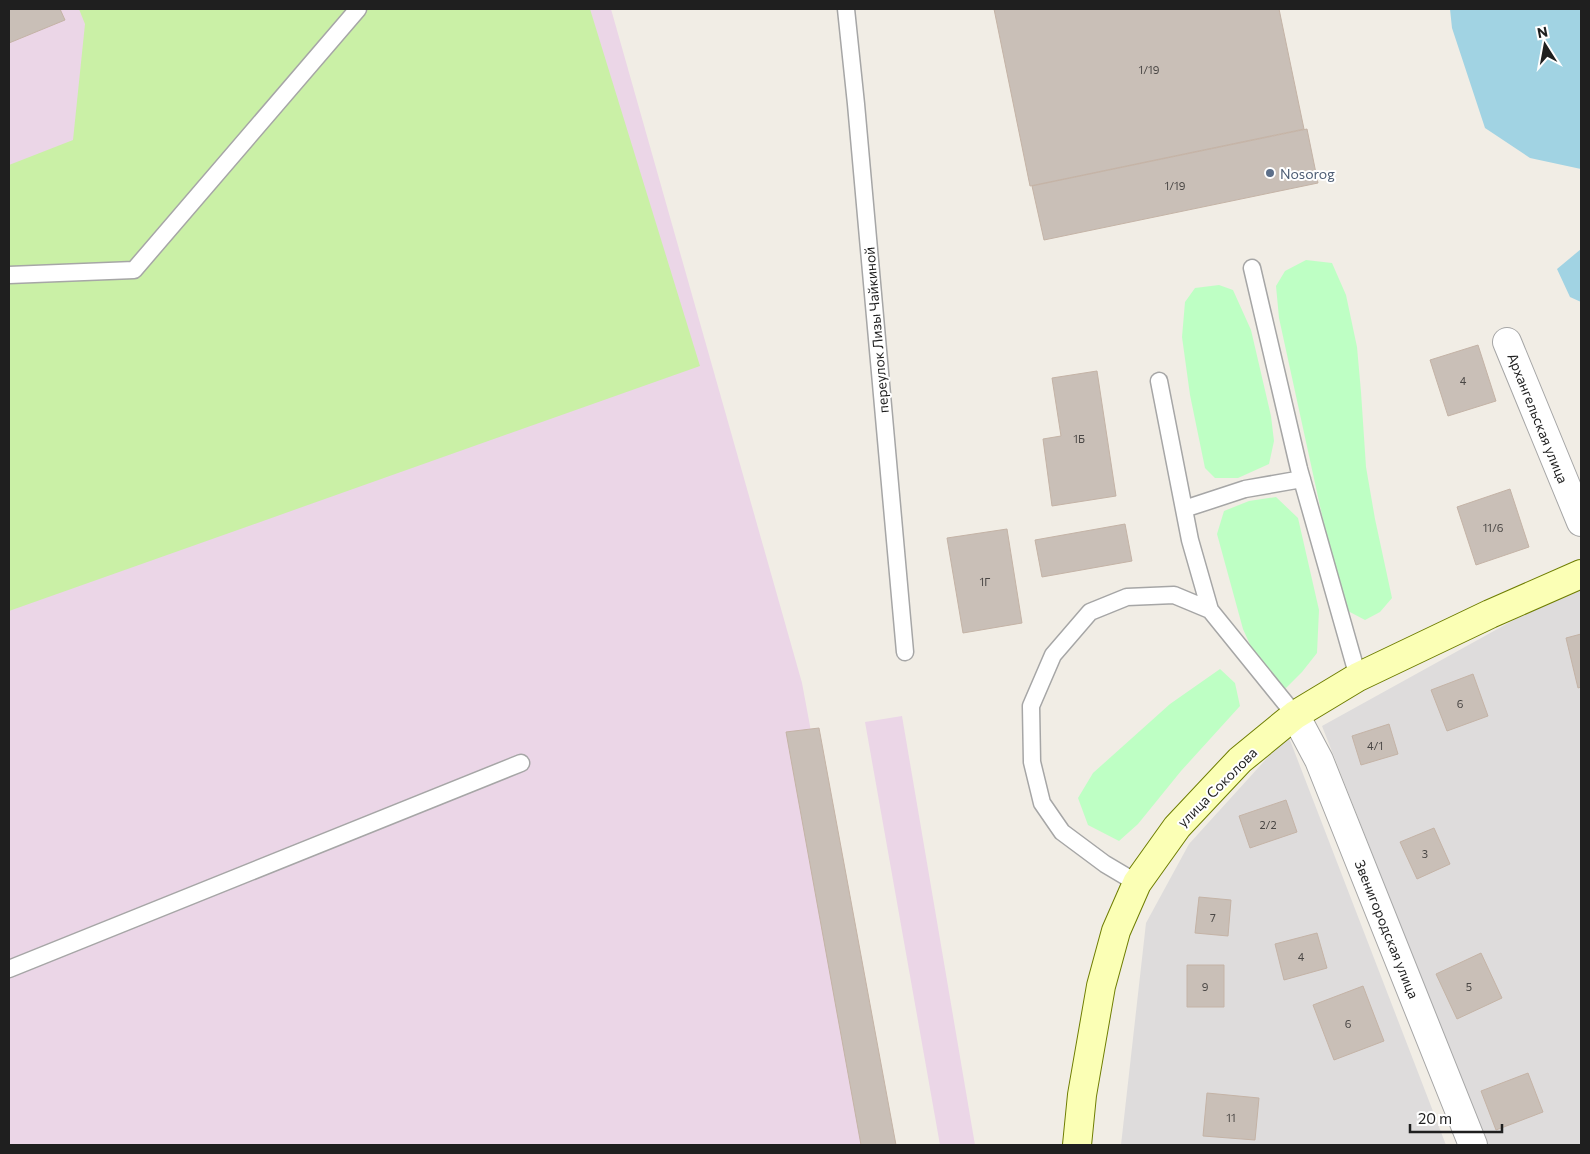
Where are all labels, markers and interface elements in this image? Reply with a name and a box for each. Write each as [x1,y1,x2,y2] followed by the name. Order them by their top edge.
[1520,20,1570,70] north arrow
[1536,22,1549,41] text: N
[1139,63,1160,76] house number: 1/19
[1280,165,1335,182] place label: Nosorog
[1264,167,1276,179] marker: Nosorog
[1165,179,1186,192] house number: 1/19
[860,246,892,414] street label: переулок Лизы Чайкиной
[1504,350,1572,486] street label: Архангельская улица
[1460,374,1467,387] house number: 4
[1073,432,1085,445] house number: 1Б
[1483,521,1504,534] house number: 11/6
[980,575,990,588] house number: 1Г
[1457,697,1464,710] house number: 6
[1367,739,1383,752] house number: 4/1
[1174,744,1260,830] street label: улица Соколова
[1259,818,1277,831] house number: 2/2
[1422,847,1428,860] house number: 3
[1351,857,1423,1001] street label: Звенигородская улица
[1210,911,1216,924] house number: 7
[1298,950,1305,963] house number: 4
[1202,980,1209,993] house number: 9
[1466,980,1472,993] house number: 5
[1345,1017,1352,1030] house number: 6
[1410,1102,1502,1134] scale bar
[1418,1109,1452,1127] text: 20 m
[1226,1111,1236,1124] house number: 11

